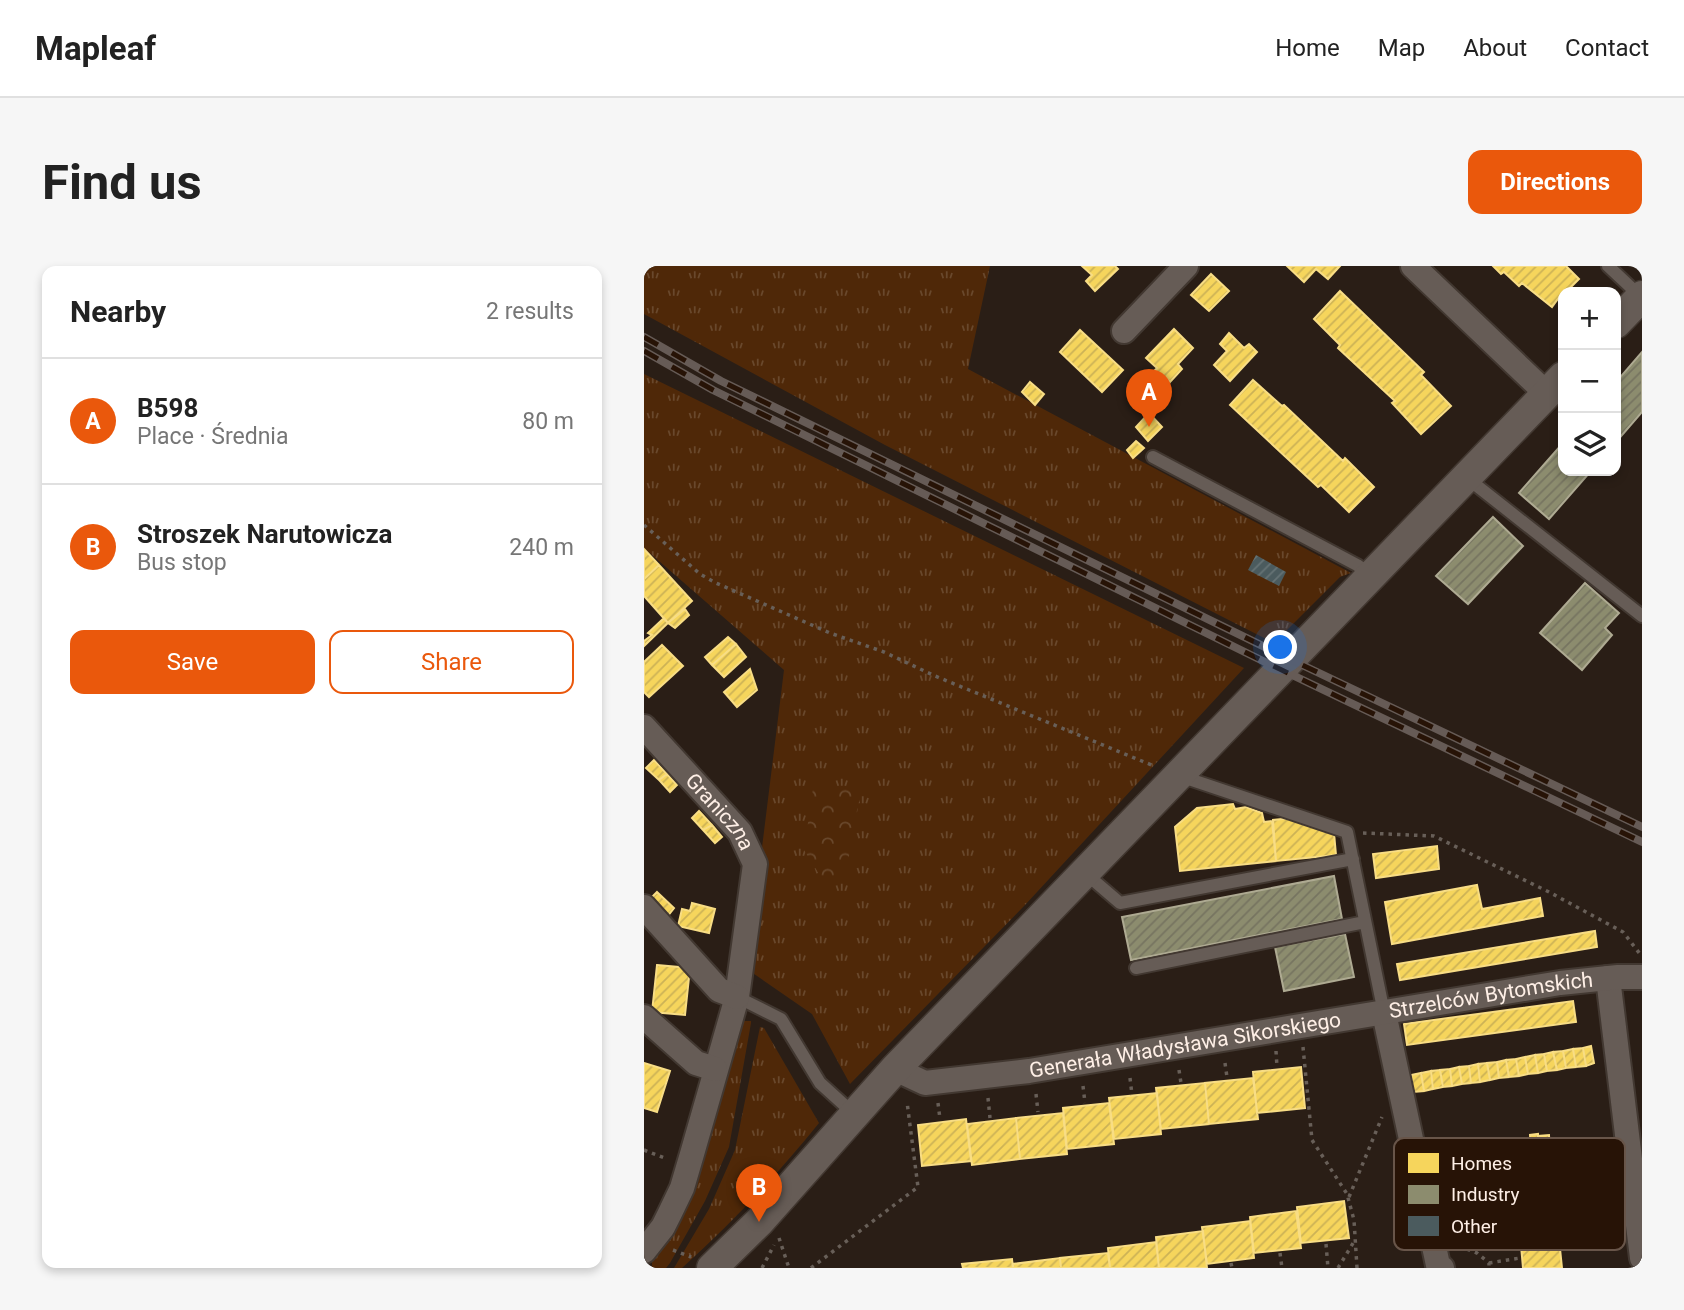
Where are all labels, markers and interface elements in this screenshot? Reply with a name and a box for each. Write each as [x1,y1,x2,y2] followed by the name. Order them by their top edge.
[35,29,156,68] text: Mapleaf
[1275,34,1340,62] text: Home
[1378,34,1425,62] text: Map
[1463,34,1527,62] text: About
[1565,34,1649,62] text: Contact
[1468,150,1642,214] button: Directions
[42,154,202,211] text: Find us
[1558,287,1621,476] map controls
[1558,287,1621,350] button: +
[70,294,166,329] text: Nearby
[486,298,574,325] text: 2 results
[1558,350,1621,413] button: −
[1126,369,1172,427] pin: A
[137,393,198,423] text: B598
[85,408,101,435] text: A
[522,408,574,435] text: 80 m
[1558,413,1621,476] button: layers
[137,423,288,450] text: Place · Średnia
[137,519,393,549] text: Stroszek Narutowicza
[86,534,100,561] text: B
[509,534,574,561] text: 240 m
[137,549,227,576] text: Bus stop
[70,630,315,694] button: Save
[329,630,574,694] button: Share
[1263,630,1297,664] your location
[680,768,759,854] street label: Graniczna
[1387,968,1594,1023] street label: Strzelców Bytomskich
[1027,1007,1343,1083] street label: Generała Władysława Sikorskiego
[1394,1138,1625,1250] legend
[1451,1152,1512,1175] text: Homes
[736,1164,782,1222] pin: B
[1451,1183,1519,1206] text: Industry
[1451,1215,1498,1238] text: Other

